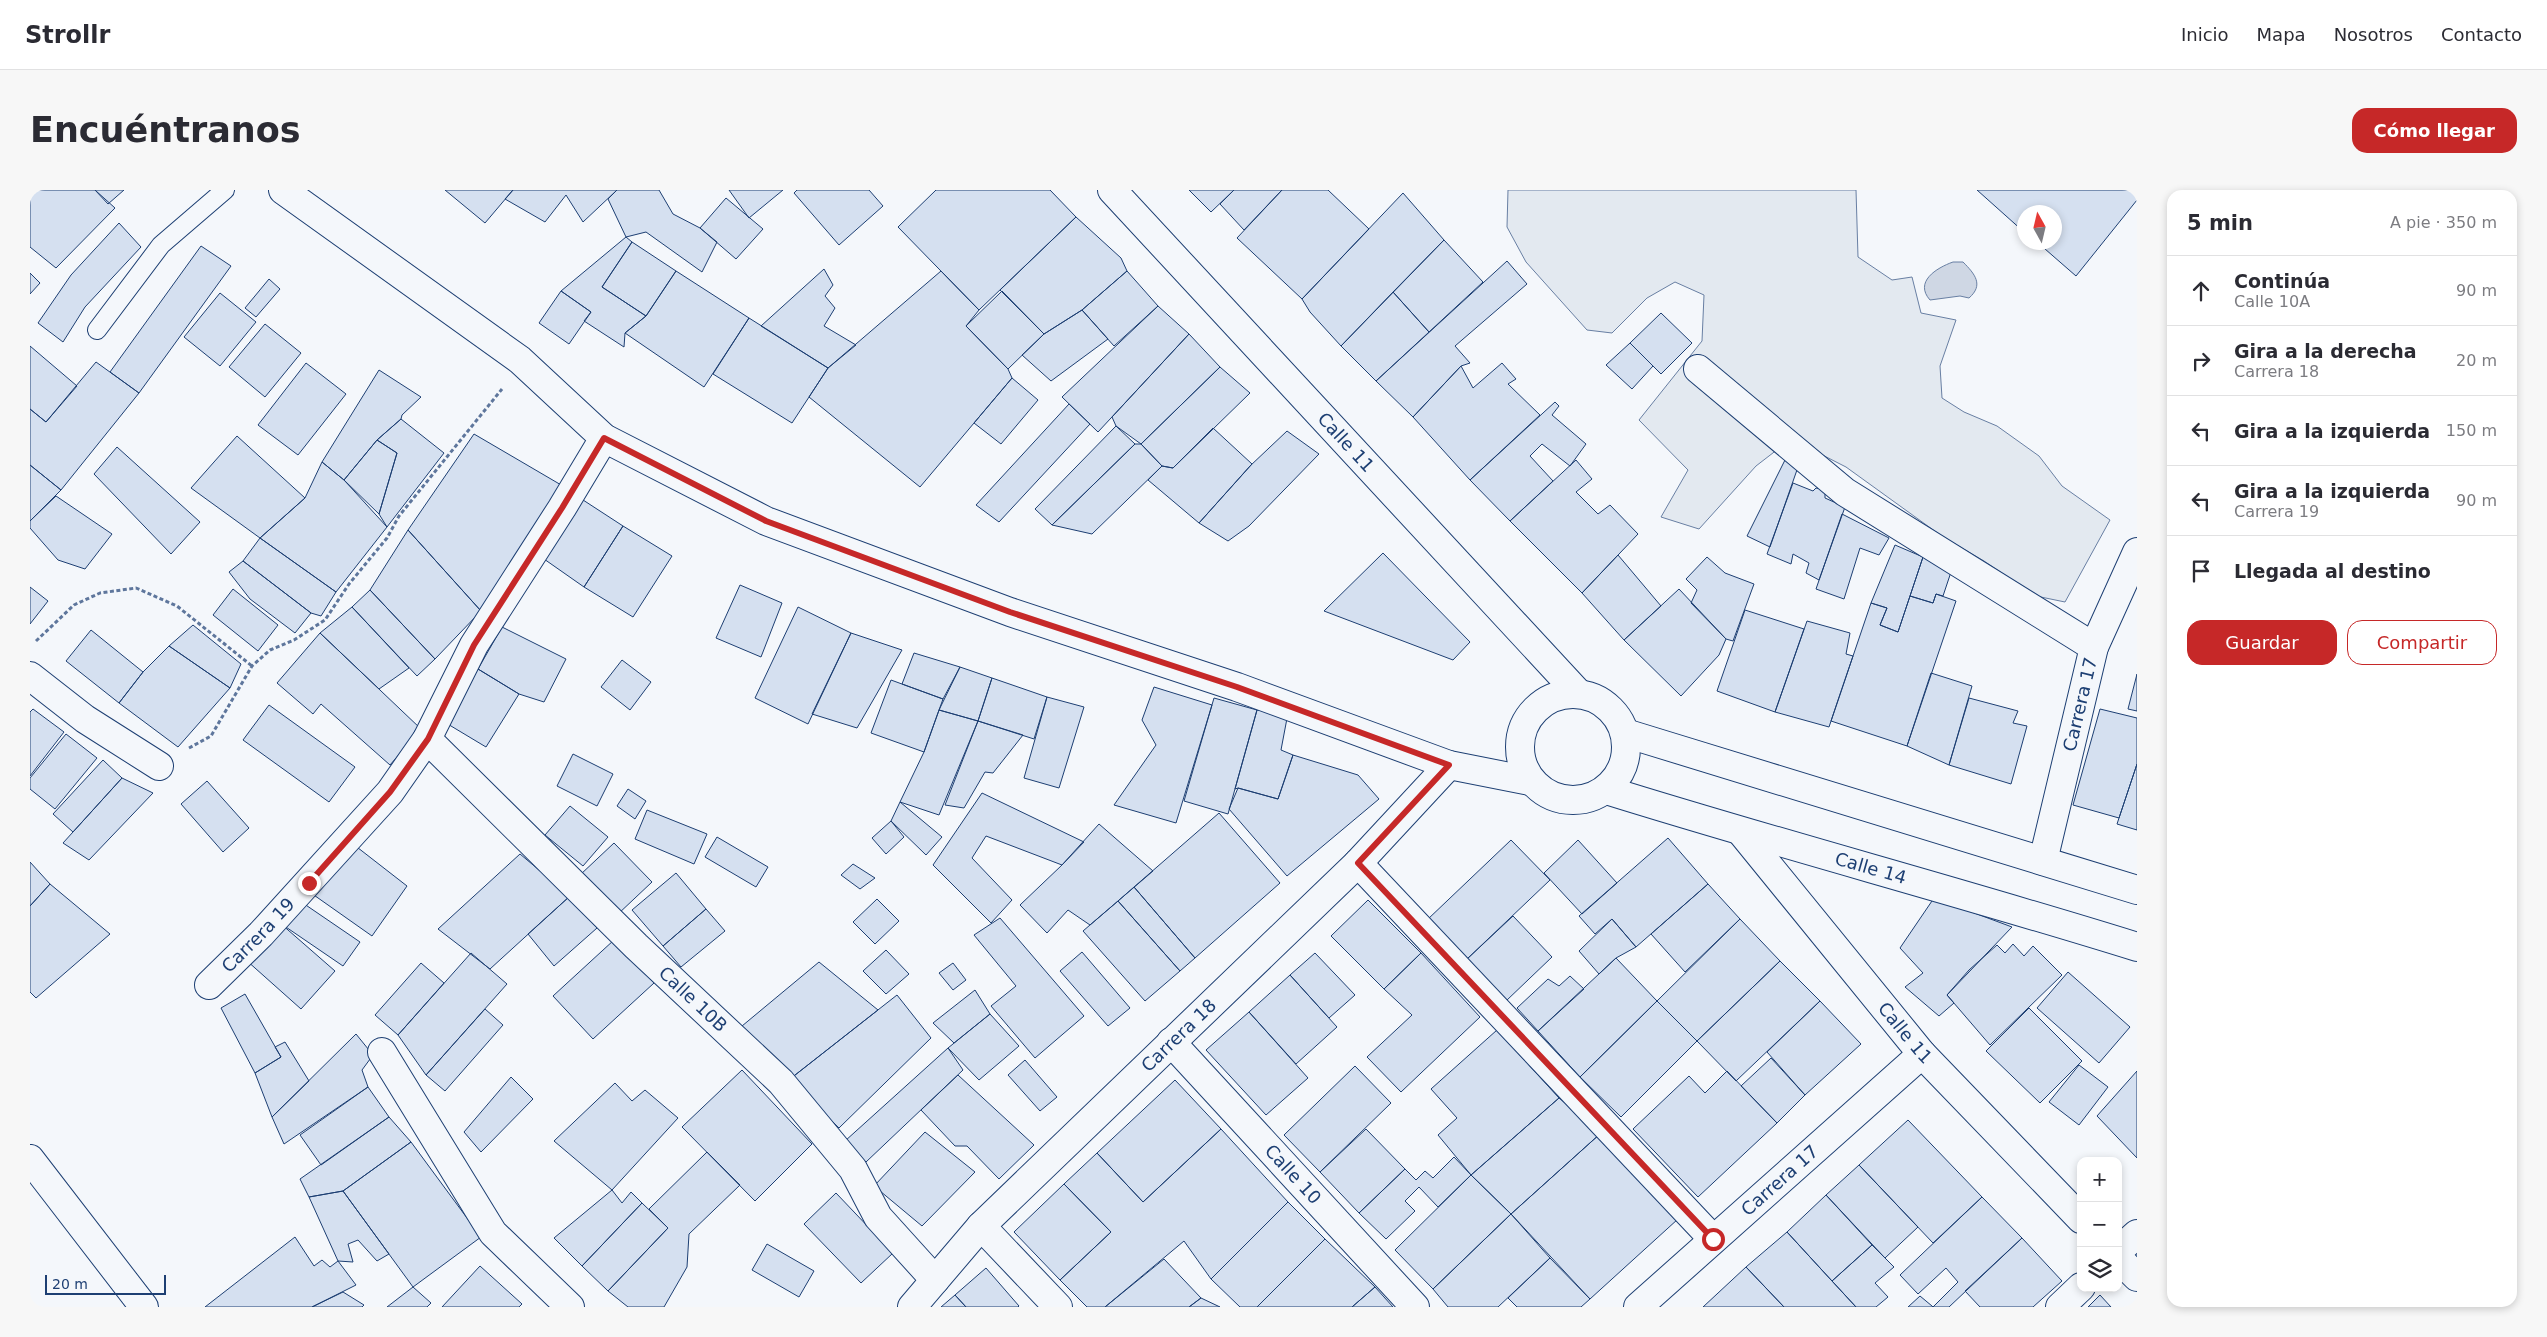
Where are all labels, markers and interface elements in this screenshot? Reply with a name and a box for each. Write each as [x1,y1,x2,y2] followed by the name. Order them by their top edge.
[25,21,110,49] text: Strollr
[2181,24,2229,45] text: Inicio
[2257,24,2306,45] text: Mapa
[2334,24,2413,45] text: Nosotros
[2441,24,2522,45] text: Contacto
[2352,108,2517,153] button: Cómo llegar
[30,110,301,150] text: Encuéntranos
[2017,205,2062,250] north arrow
[2187,211,2253,235] text: 5 min
[2390,213,2497,232] text: A pie · 350 m
[2234,270,2330,292] text: Continúa
[2187,277,2215,305] icon: ahead
[2456,281,2497,300] text: 90 m
[2234,292,2310,311] text: Calle 10A
[2234,340,2417,362] text: Gira a la derecha
[2187,347,2215,375] icon: right
[2456,351,2497,370] text: 20 m
[2234,362,2319,381] text: Carrera 18
[1314,408,1379,476] street label: Calle 11
[2187,417,2215,445] icon: left
[2234,420,2430,442] text: Gira a la izquierda
[2446,421,2497,440] text: 150 m
[2234,480,2430,502] text: Gira a la izquierda
[2187,487,2215,515] icon: left
[2456,491,2497,510] text: 90 m
[2234,502,2319,521] text: Carrera 19
[2187,557,2215,585] icon: arrive
[2234,560,2431,582] text: Llegada al destino
[2187,620,2337,665] button: Guardar
[2347,620,2497,665] button: Compartir
[2059,655,2101,753] street label: Carrera 17
[1833,848,1909,888] street label: Calle 14
[298,872,321,895] route end
[217,893,299,977] street label: Carrera 19
[655,962,732,1036] street label: Calle 10B
[1137,994,1220,1076] street label: Carrera 18
[1874,998,1937,1068] street label: Calle 11
[1261,1140,1326,1208] street label: Calle 10
[1737,1141,1822,1220] street label: Carrera 17
[2077,1157,2122,1292] map controls
[2077,1157,2122,1202] button: +
[2077,1202,2122,1247] button: −
[1702,1228,1725,1251] route start
[2077,1247,2122,1292] button: layers
[45,1272,166,1295] scale bar
[52,1276,88,1292] text: 20 m

